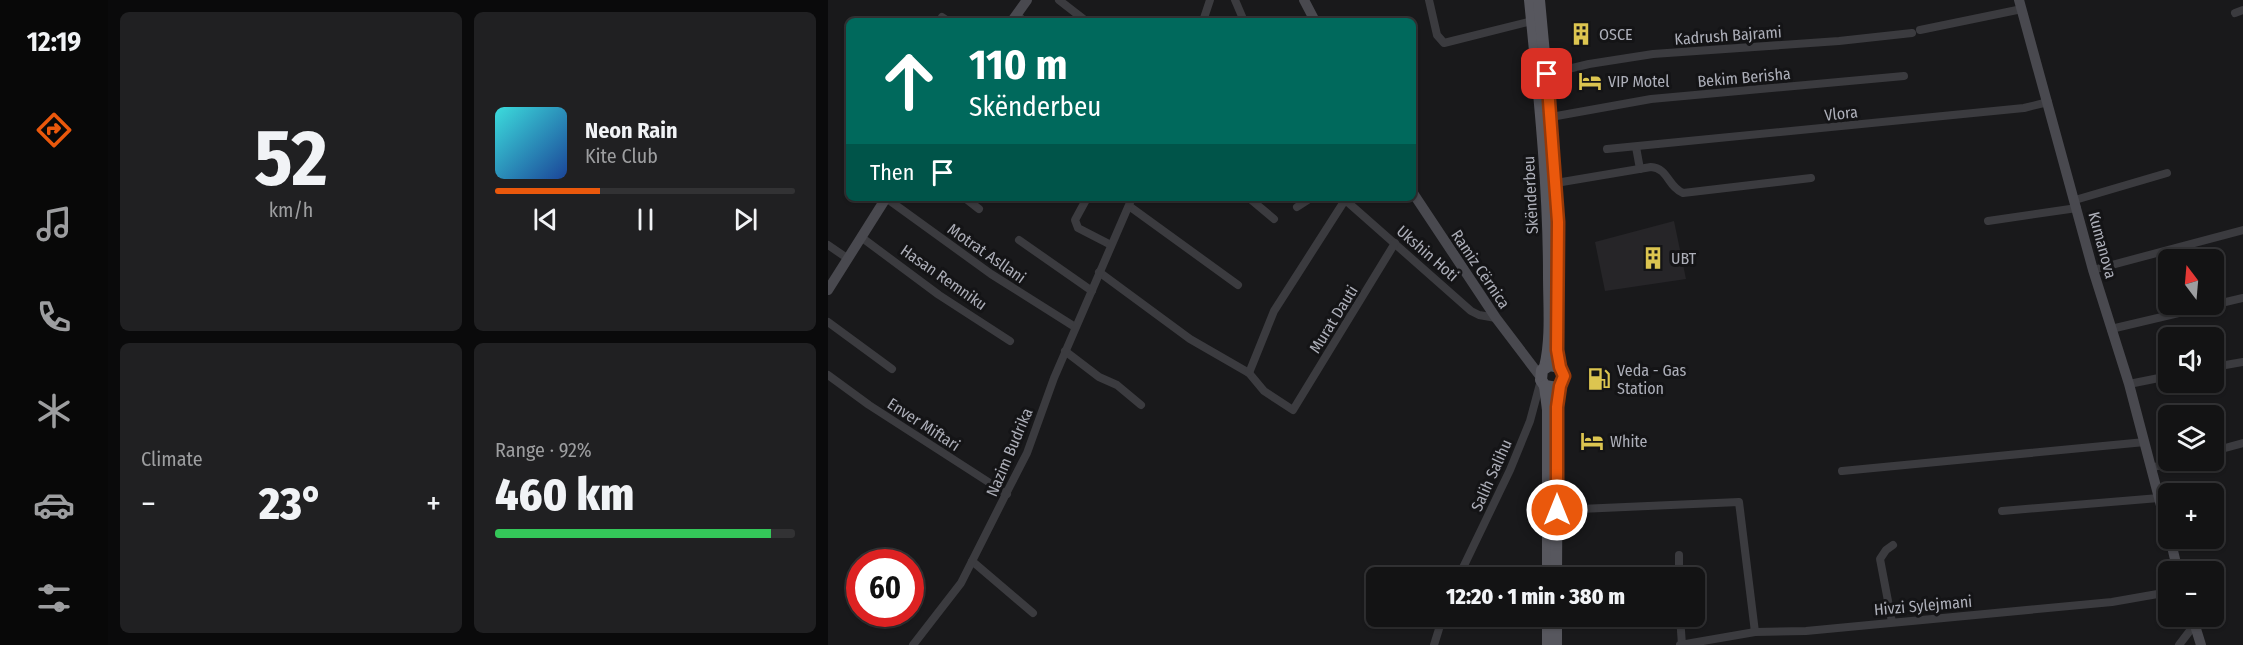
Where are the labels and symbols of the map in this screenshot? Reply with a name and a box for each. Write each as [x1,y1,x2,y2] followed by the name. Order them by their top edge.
[1568,21,1594,47] building icon: OSCE
[1674,22,1782,49] street label: Kadrush Bajrami
[1599,25,1633,44] place label: OSCE
[1521,48,1572,99] pin
[1697,64,1792,91] street label: Bekim Berisha
[1577,68,1603,94] hotel icon: VIP Motel
[1608,72,1669,91] place label: VIP Motel
[1823,102,1859,125] street label: Vlora
[1519,155,1542,235] street label: Skënderbeu
[2084,210,2121,281] street label: Kumanova
[944,220,1029,287] street label: Motrat Asllani
[1393,221,1462,285] street label: Ukshin Hoti
[1447,226,1514,312] street label: Ramiz Cërnica
[897,241,991,314] street label: Hasan Remniku
[1640,245,1666,271] building icon: UBT
[1671,249,1697,268] place label: UBT
[2158,249,2224,315] north arrow
[1305,282,1362,357] street label: Murat Dauti
[1617,361,1686,398] place label: Veda - Gas Station
[1586,366,1612,392] fuel station icon: Veda - Gas Station
[884,394,964,455] street label: Enver Miftari
[982,405,1037,499] street label: Nazim Budrika
[1579,428,1605,454] hotel icon: White
[1610,432,1647,451] place label: White
[1467,436,1516,514] street label: Salih Salihu
[1525,478,1589,542] position arrow
[846,549,924,627] speed limit sign: 60
[1873,592,1973,619] street label: Hivzi Sylejmani

